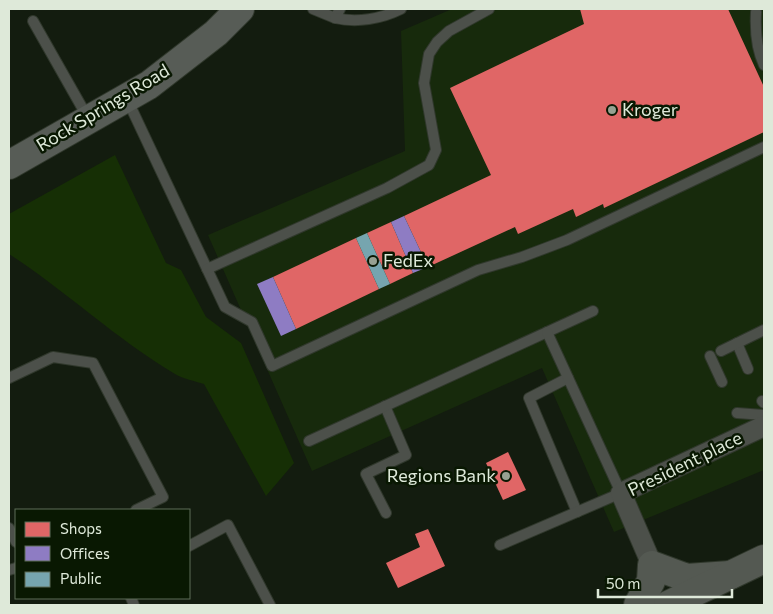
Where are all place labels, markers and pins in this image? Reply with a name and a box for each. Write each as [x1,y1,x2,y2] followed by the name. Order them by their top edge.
[622,98,678,120] place label: Kroger
[606,104,618,116] marker: Kroger
[383,249,434,271] place label: FedEx
[367,255,379,267] marker: FedEx
[387,464,496,486] place label: Regions Bank
[500,470,512,482] marker: Regions Bank

